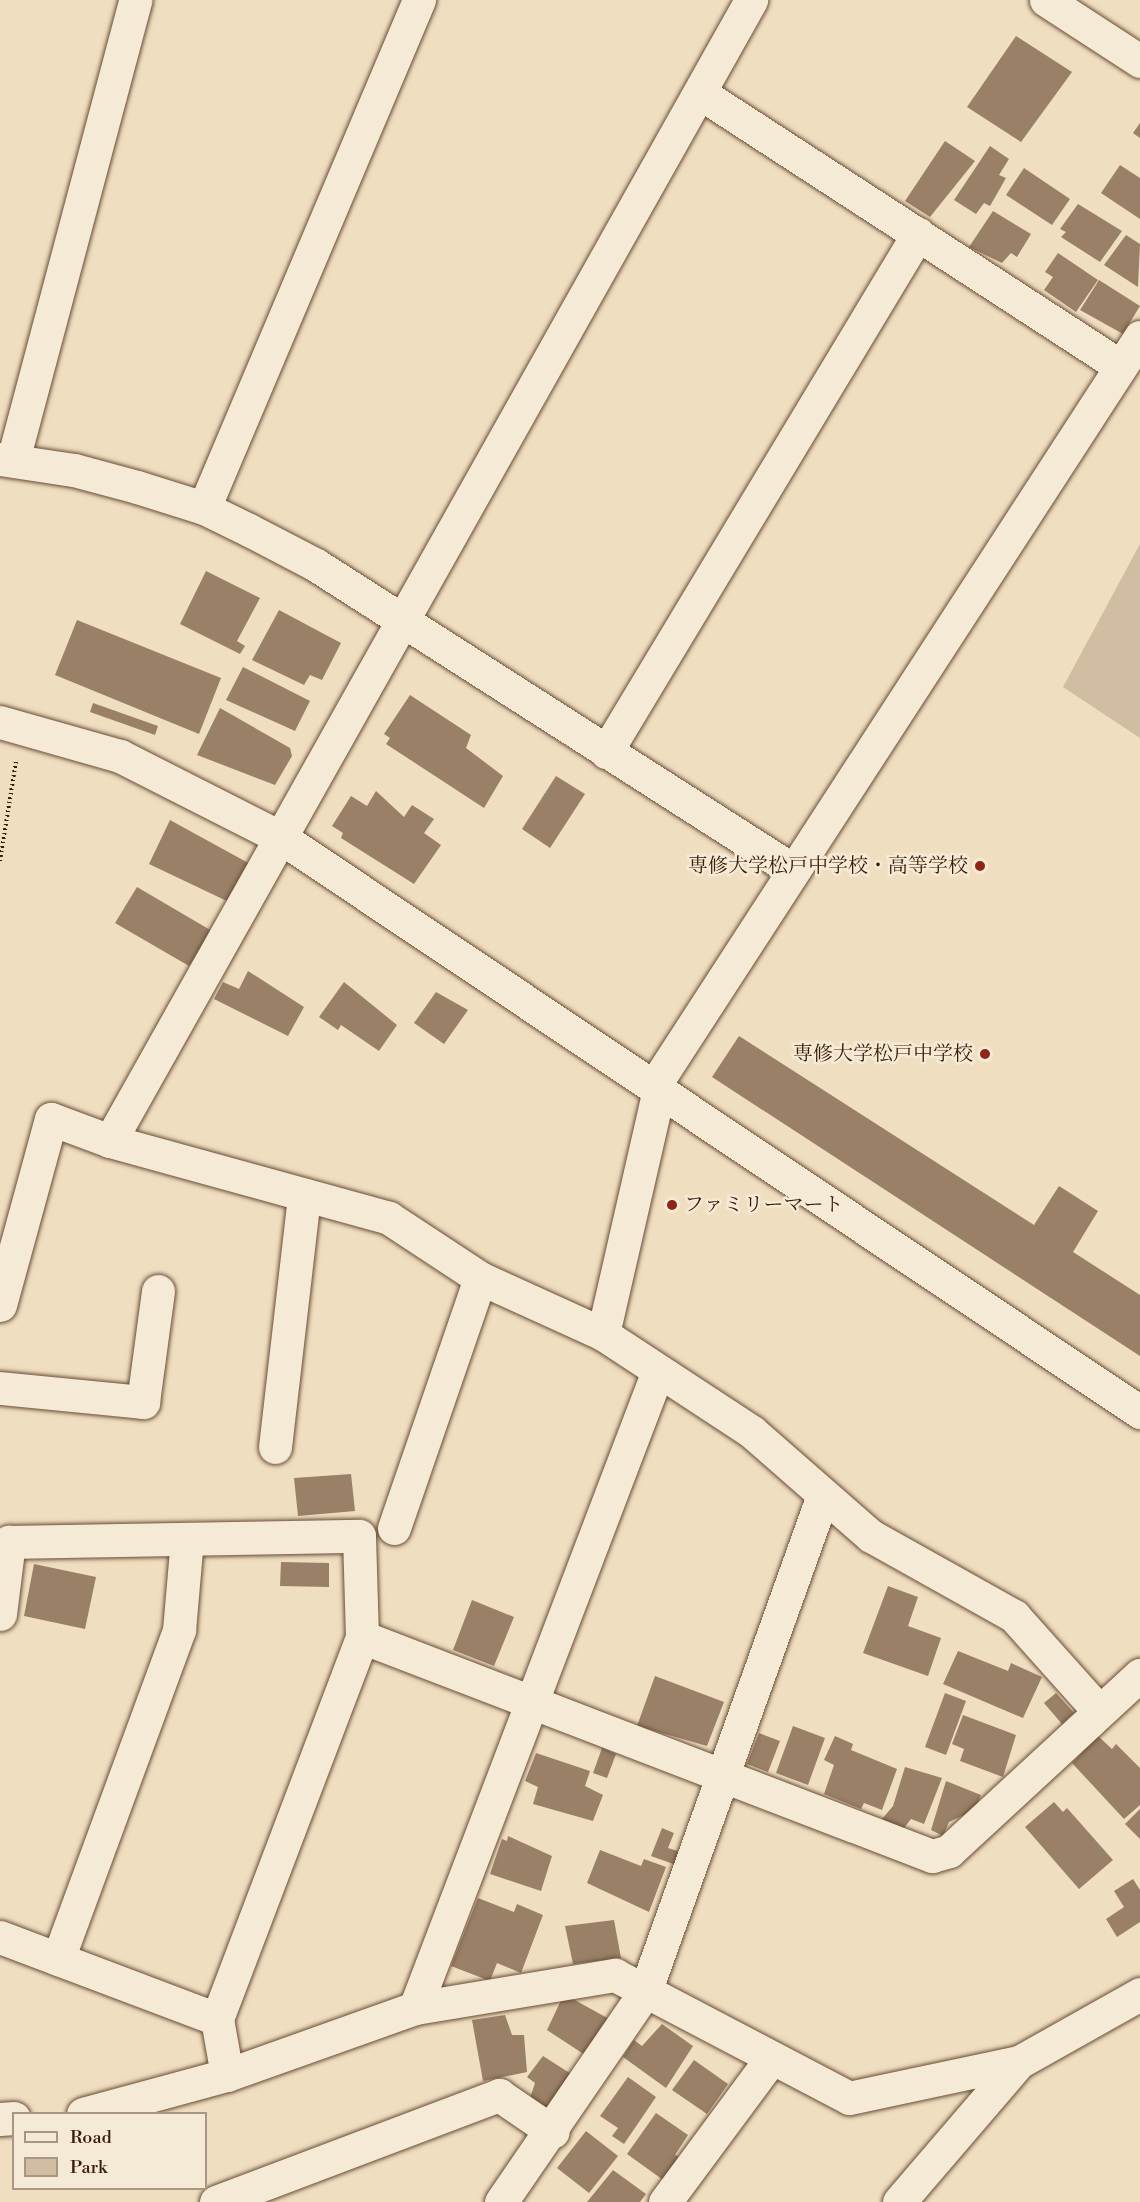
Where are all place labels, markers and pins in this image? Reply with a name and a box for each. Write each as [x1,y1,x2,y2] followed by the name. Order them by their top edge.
[688,854,968,878] place label: 専修大学松戸中学校・高等学校
[973,859,987,873] marker: 専修大学松戸中学校・高等学校
[793,1042,973,1066] place label: 専修大学松戸中学校
[978,1047,992,1061] marker: 専修大学松戸中学校
[684,1193,844,1217] place label: ファミリーマート
[665,1198,679,1212] marker: ファミリーマート

